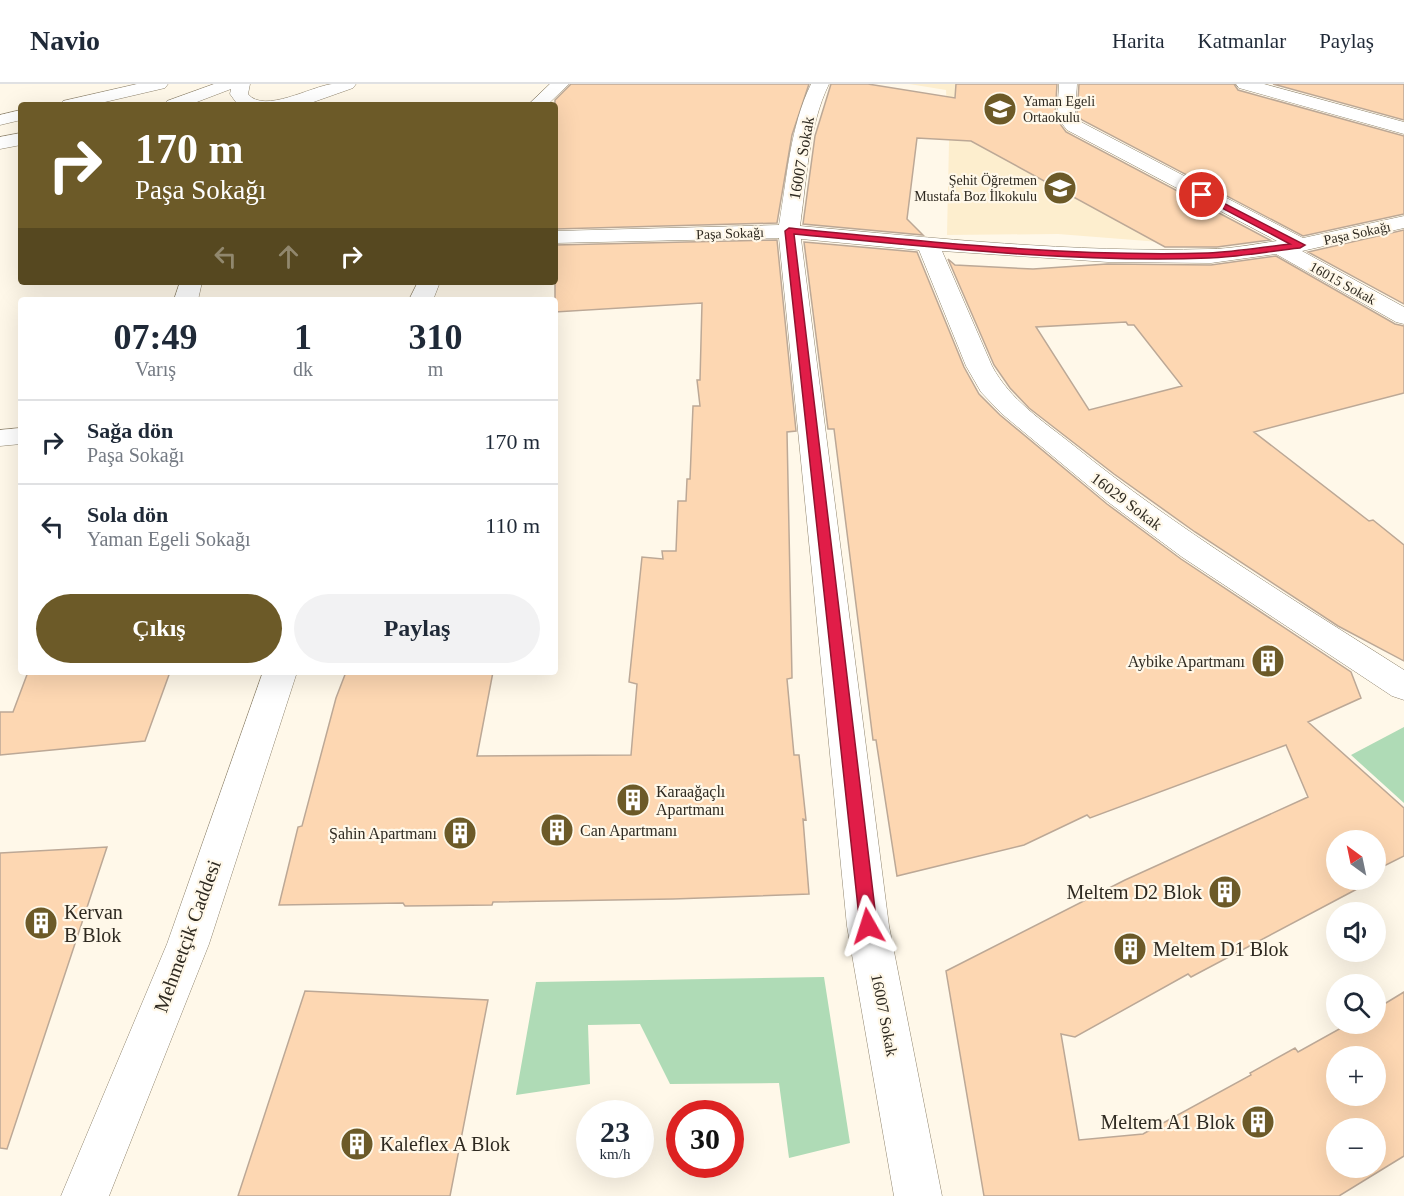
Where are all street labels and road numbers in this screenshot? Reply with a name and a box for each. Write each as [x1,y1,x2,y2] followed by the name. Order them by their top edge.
[786,115,817,201] street label: 16007 Sokak
[1322,219,1392,248] street label: Paşa Sokağı
[696,225,764,242] street label: Paşa Sokağı
[1307,259,1379,308] street label: 16015 Sokak
[1088,469,1165,533] street label: 16029 Sokak
[149,856,226,1016] street label: Mehmetçik Caddesi
[868,972,901,1058] street label: 16007 Sokak

